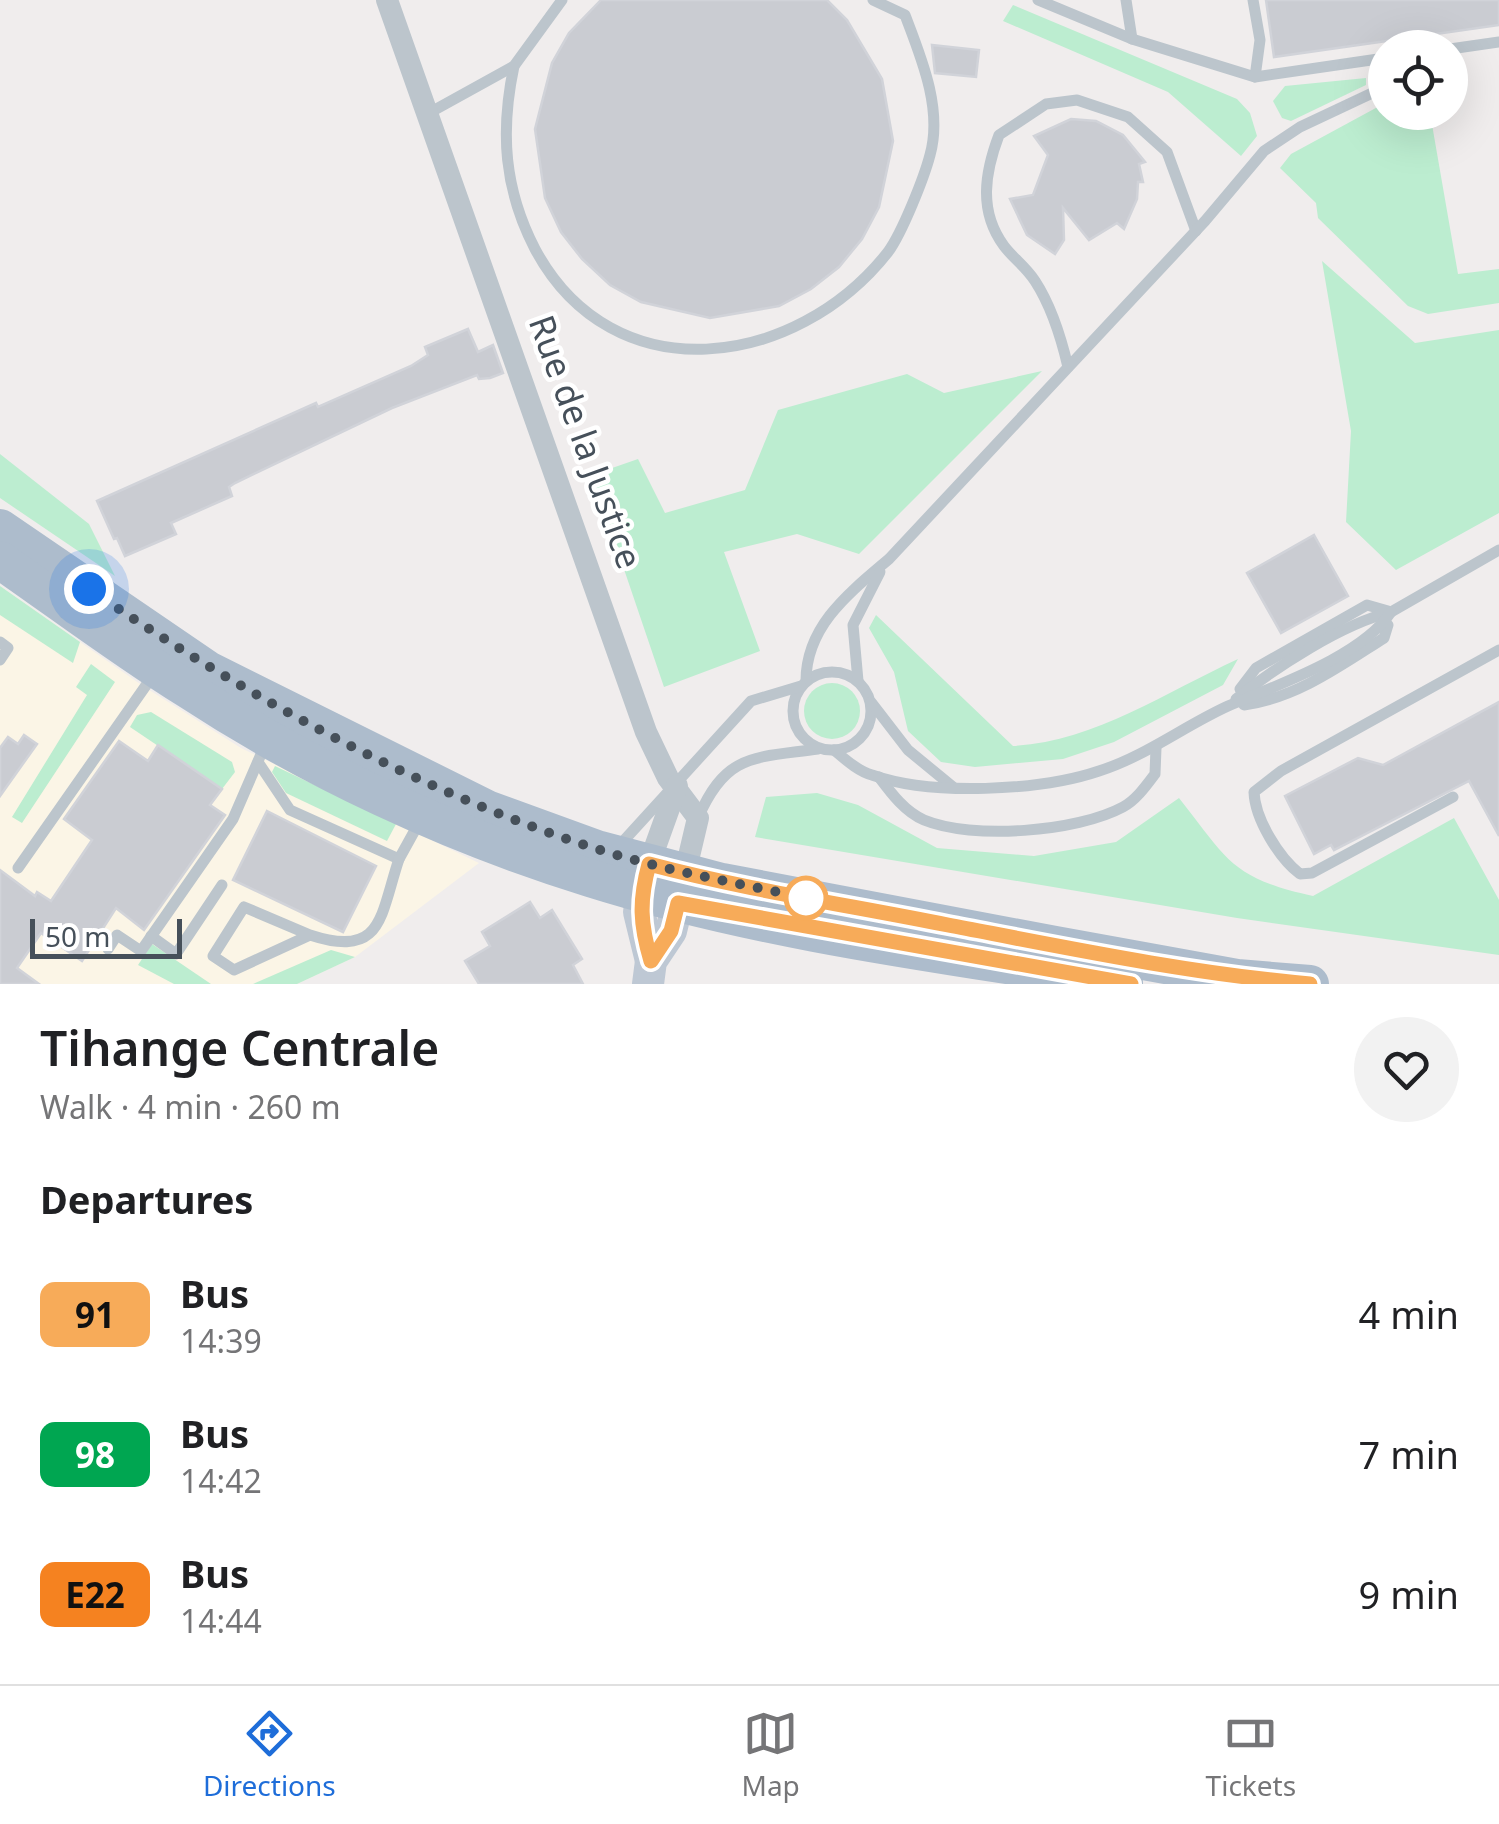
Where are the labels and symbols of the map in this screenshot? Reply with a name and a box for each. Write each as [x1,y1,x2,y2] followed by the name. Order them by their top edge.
[519,308,654,575] street label: Rue de la Justice
[64,564,114,614] your location
[785,877,827,919] unlabelled marker
[30,914,182,958] scale bar

